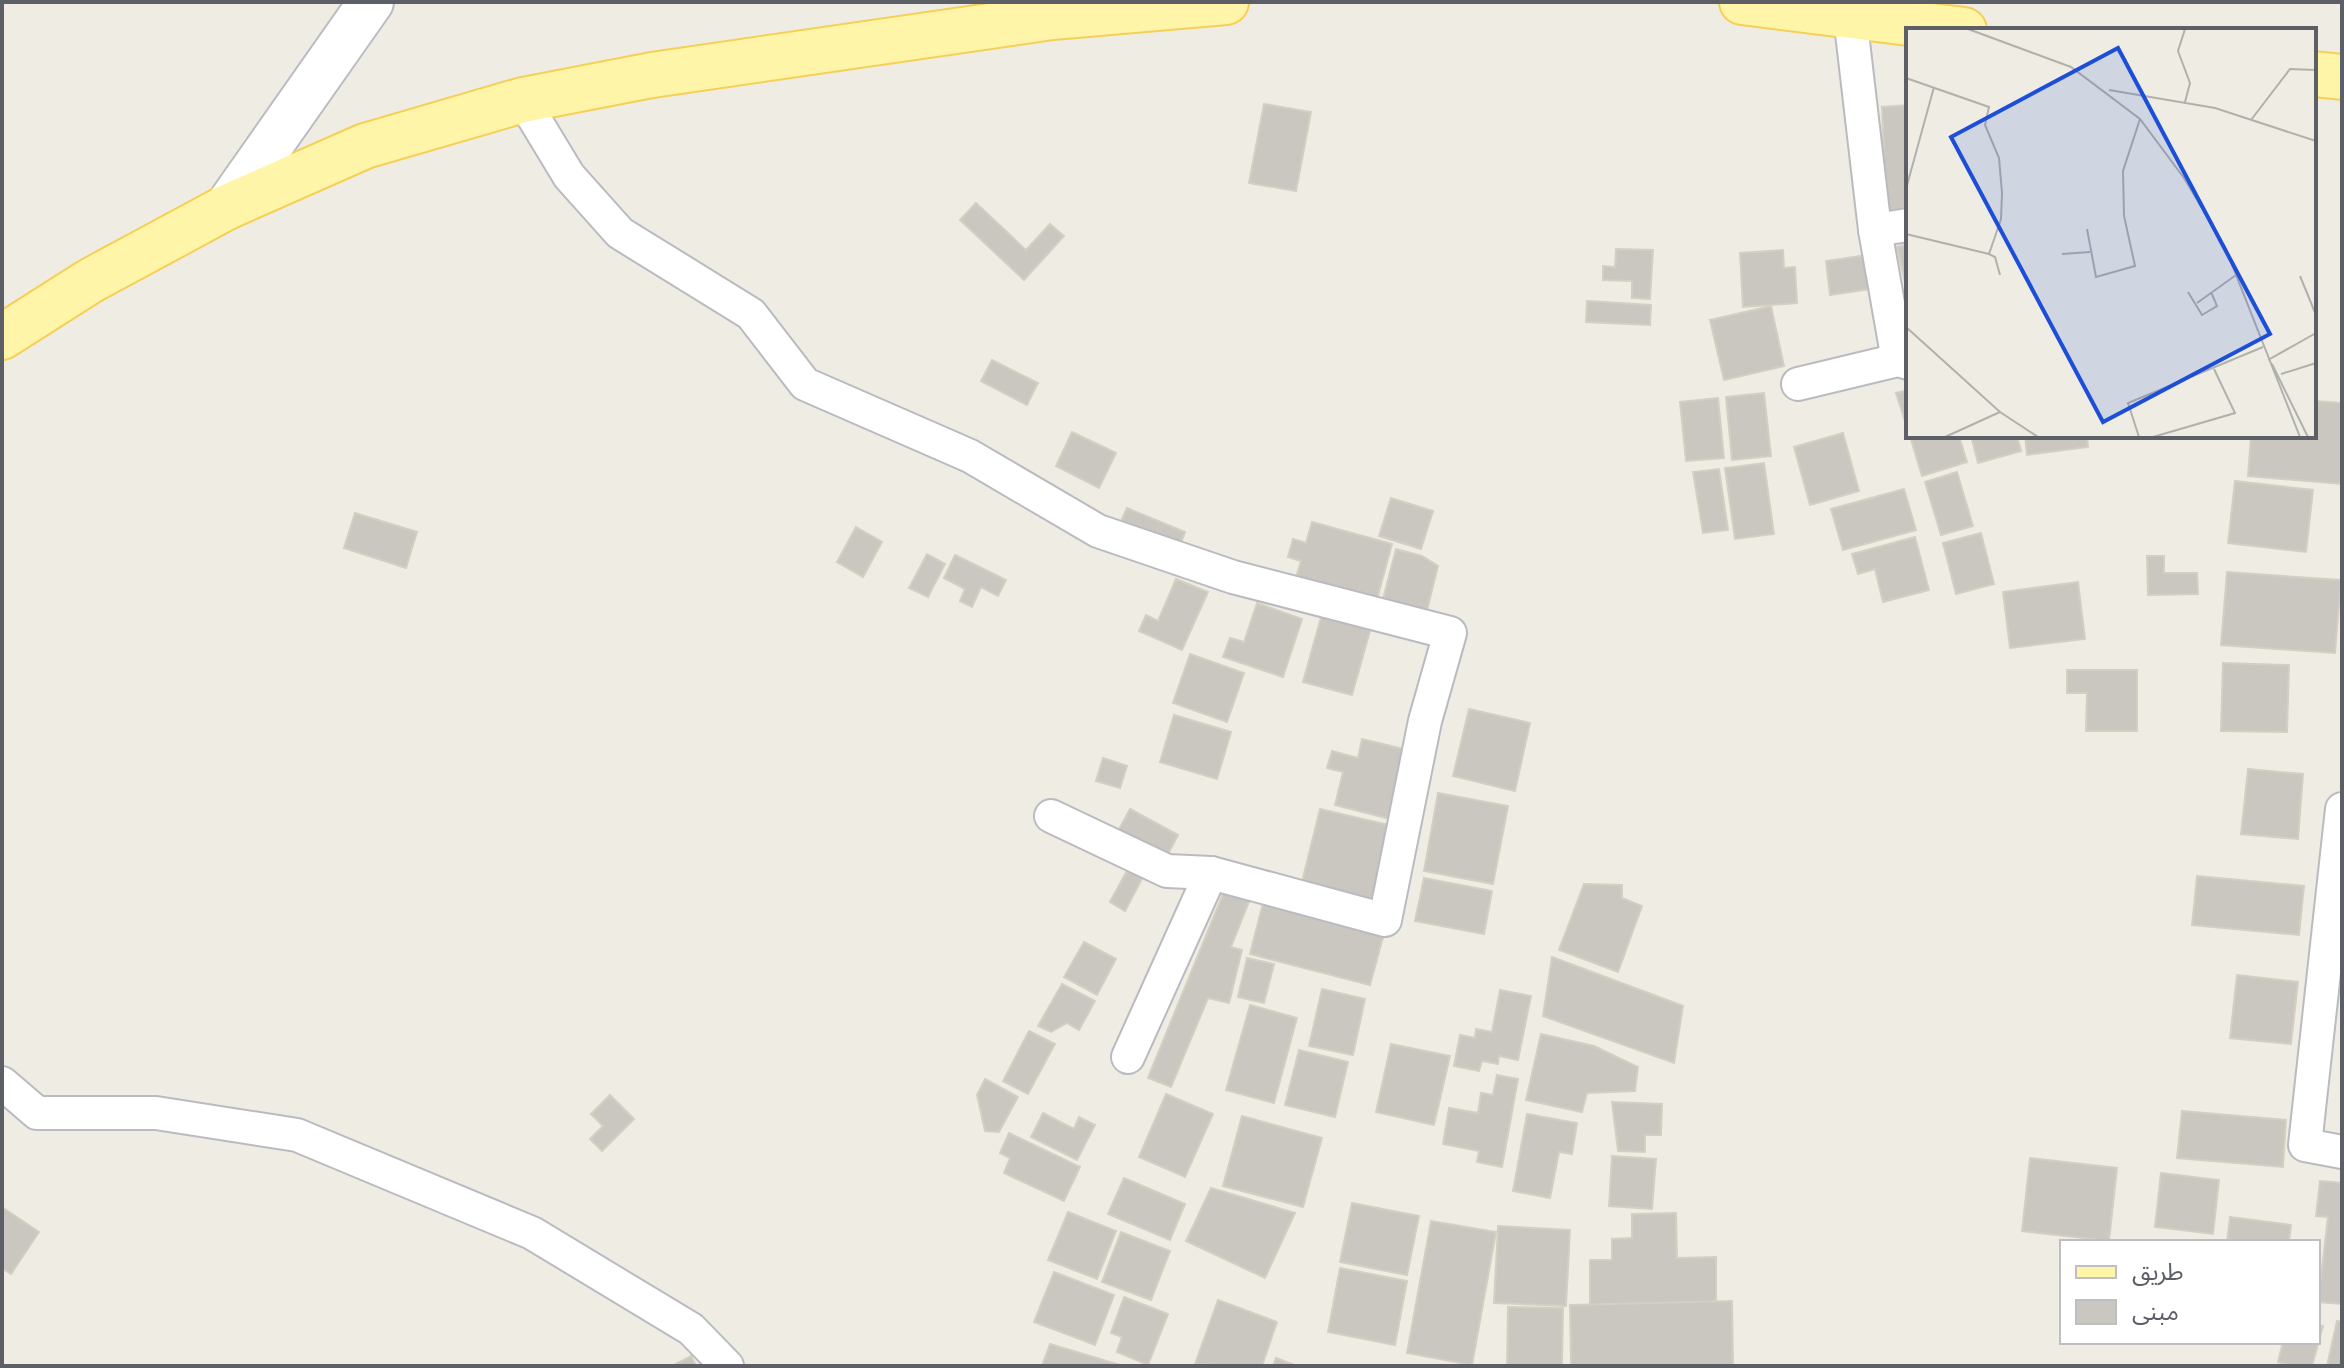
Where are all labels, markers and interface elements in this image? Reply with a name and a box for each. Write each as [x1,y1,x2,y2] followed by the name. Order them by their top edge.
[1906,28,2316,438] inset map
[2060,1240,2320,1344] legend
[2132,1256,2184,1287] text: طريق
[2132,1296,2179,1325] text: مبنى

